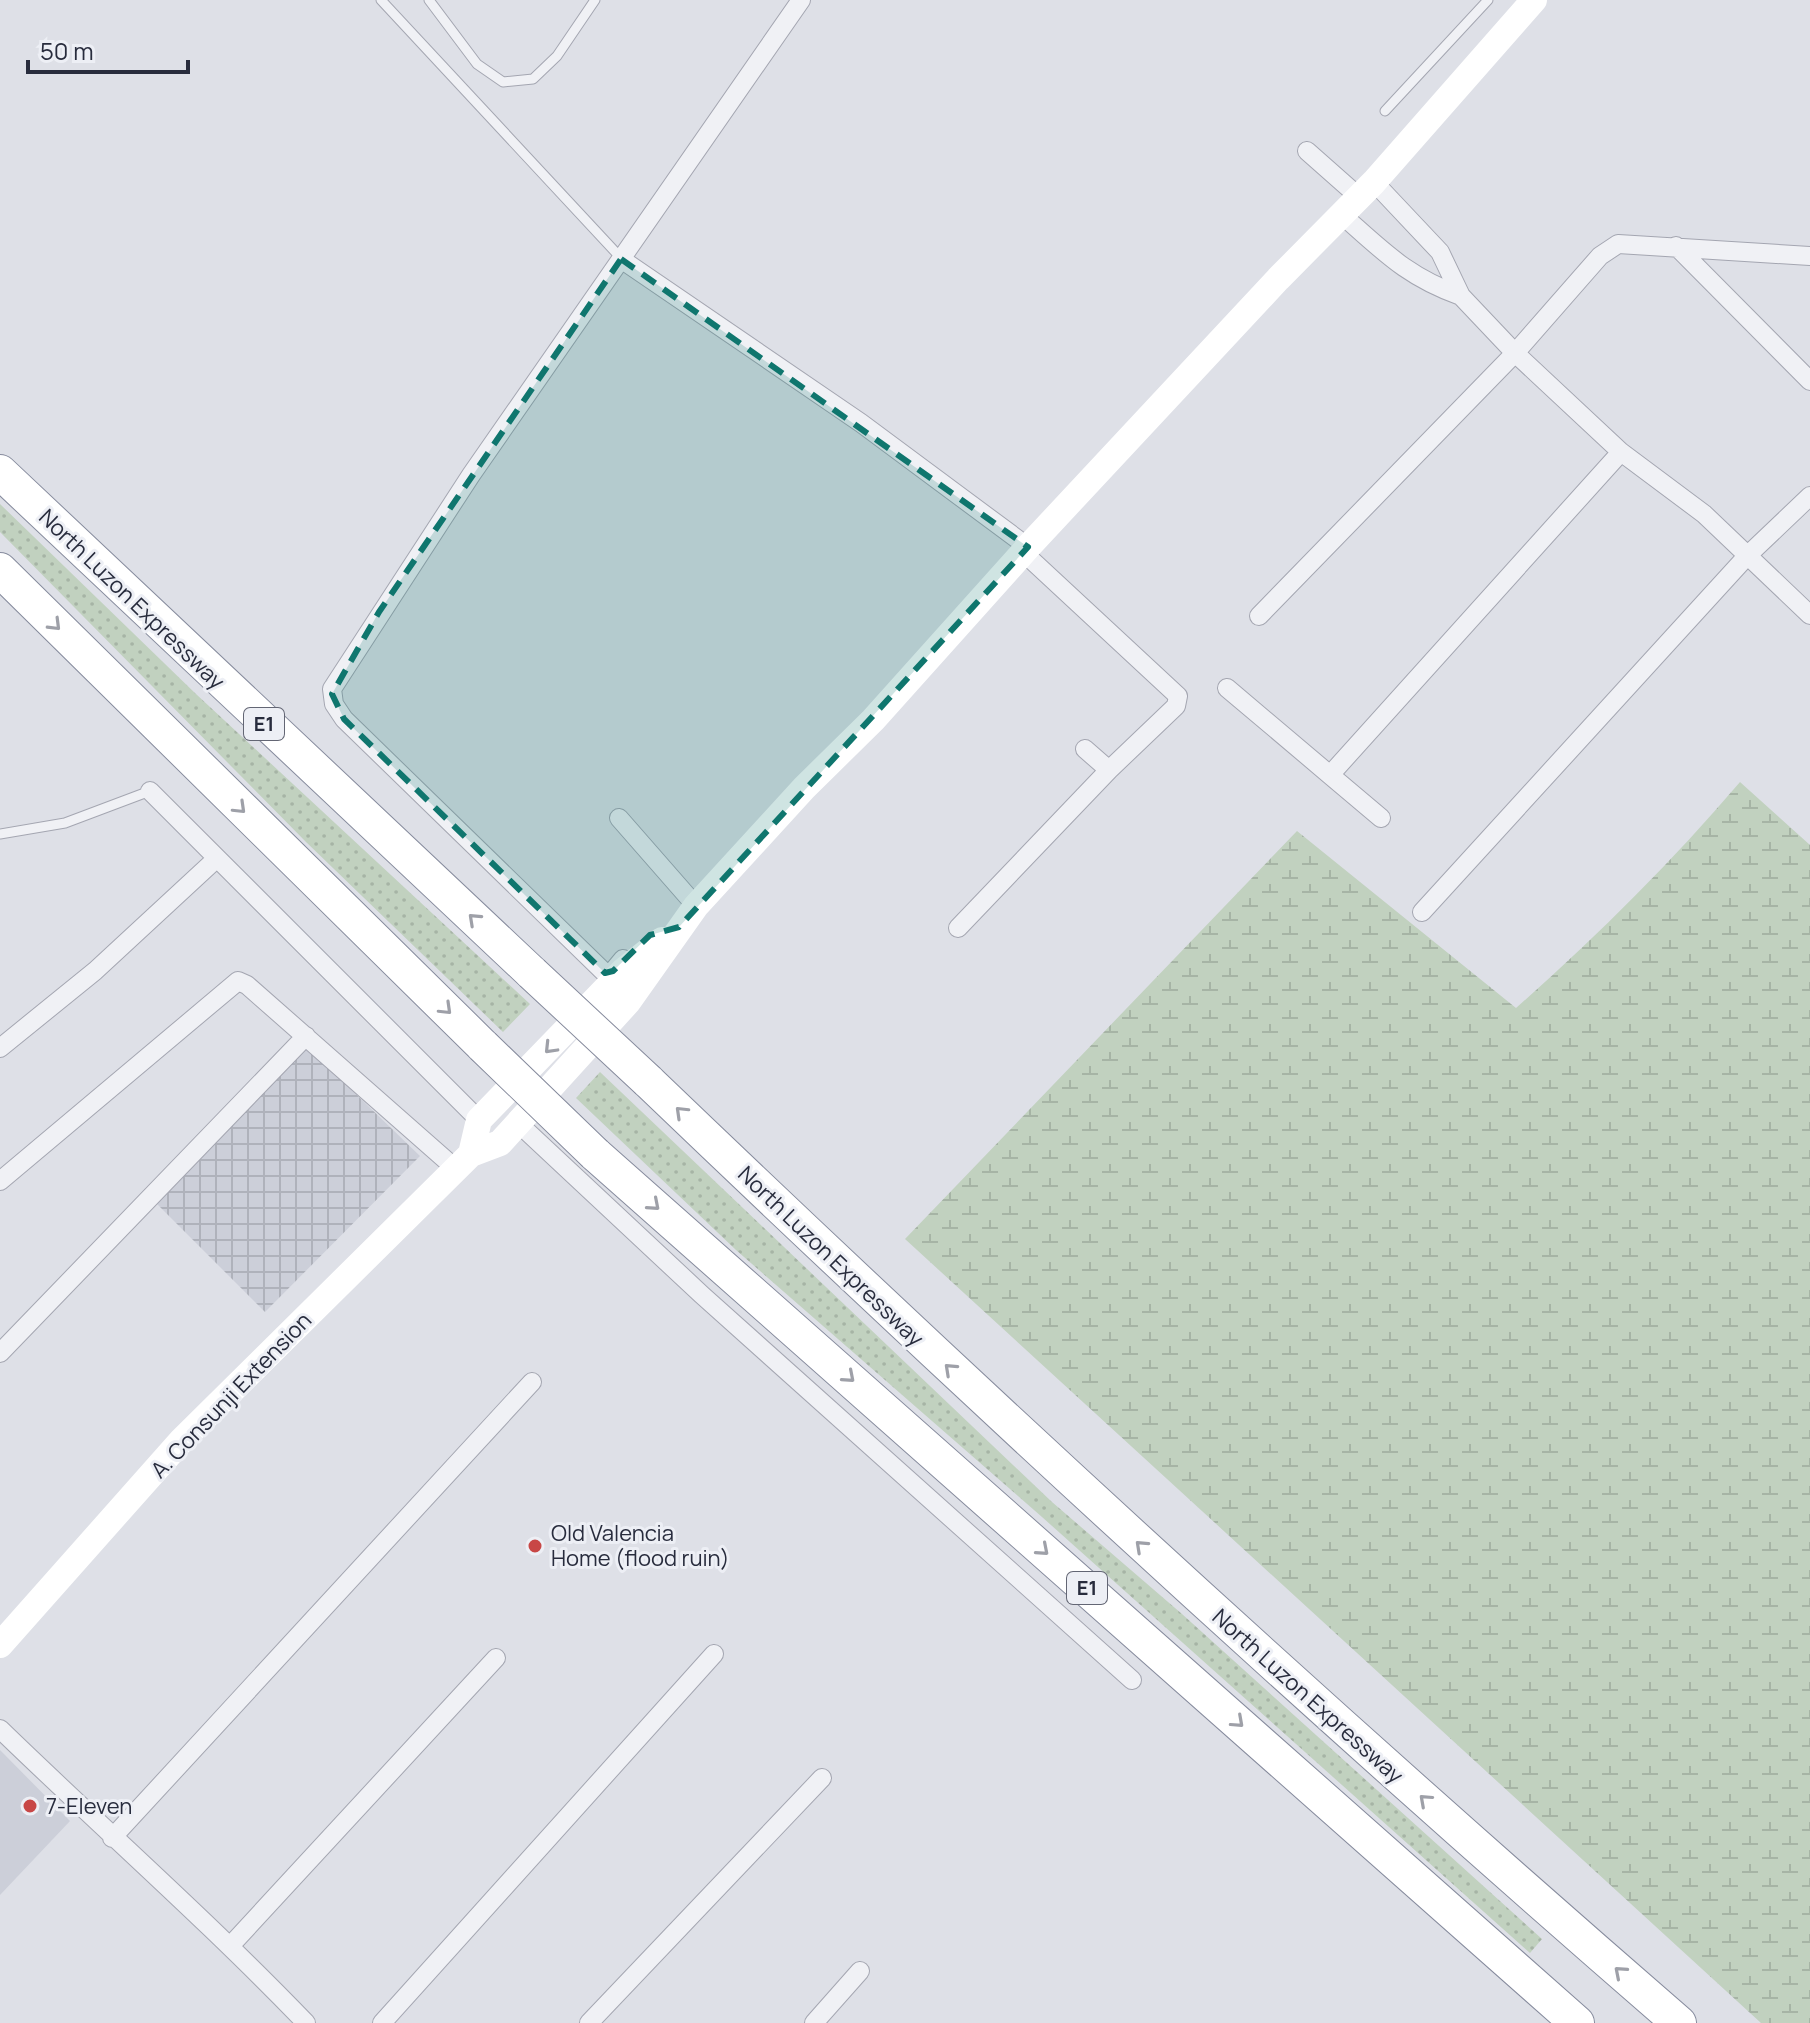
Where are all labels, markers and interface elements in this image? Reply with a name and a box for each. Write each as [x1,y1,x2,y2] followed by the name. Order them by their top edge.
[28,24,188,74] scale bar
[40,34,94,67] text: 50 m
[33,502,232,696] street label: North Luzon Expressway
[46,616,60,630] one-way arrow
[244,708,284,740] road number: E1
[231,799,245,813] one-way arrow
[469,915,484,929] one-way arrow
[437,1000,451,1015] one-way arrow
[545,1039,559,1053] one-way arrow
[676,1107,690,1121] one-way arrow
[732,1159,931,1353] street label: North Luzon Expressway
[644,1196,659,1210] one-way arrow
[144,1306,318,1484] street label: A. Consunji Extension
[945,1364,959,1379] one-way arrow
[839,1368,854,1382] one-way arrow
[551,1518,730,1573] place label: Old Valencia Home (flood ruin)
[526,1537,544,1555] marker: Old Valencia Home (flood ruin)
[1034,1540,1049,1554] one-way arrow
[1136,1540,1150,1555] one-way arrow
[1067,1572,1107,1604] road number: E1
[1206,1602,1410,1790] street label: North Luzon Expressway
[1228,1712,1243,1727] one-way arrow
[46,1791,132,1821] place label: 7-Eleven
[1420,1795,1435,1810] one-way arrow
[21,1797,39,1815] marker: 7-Eleven
[1615,1967,1629,1982] one-way arrow

